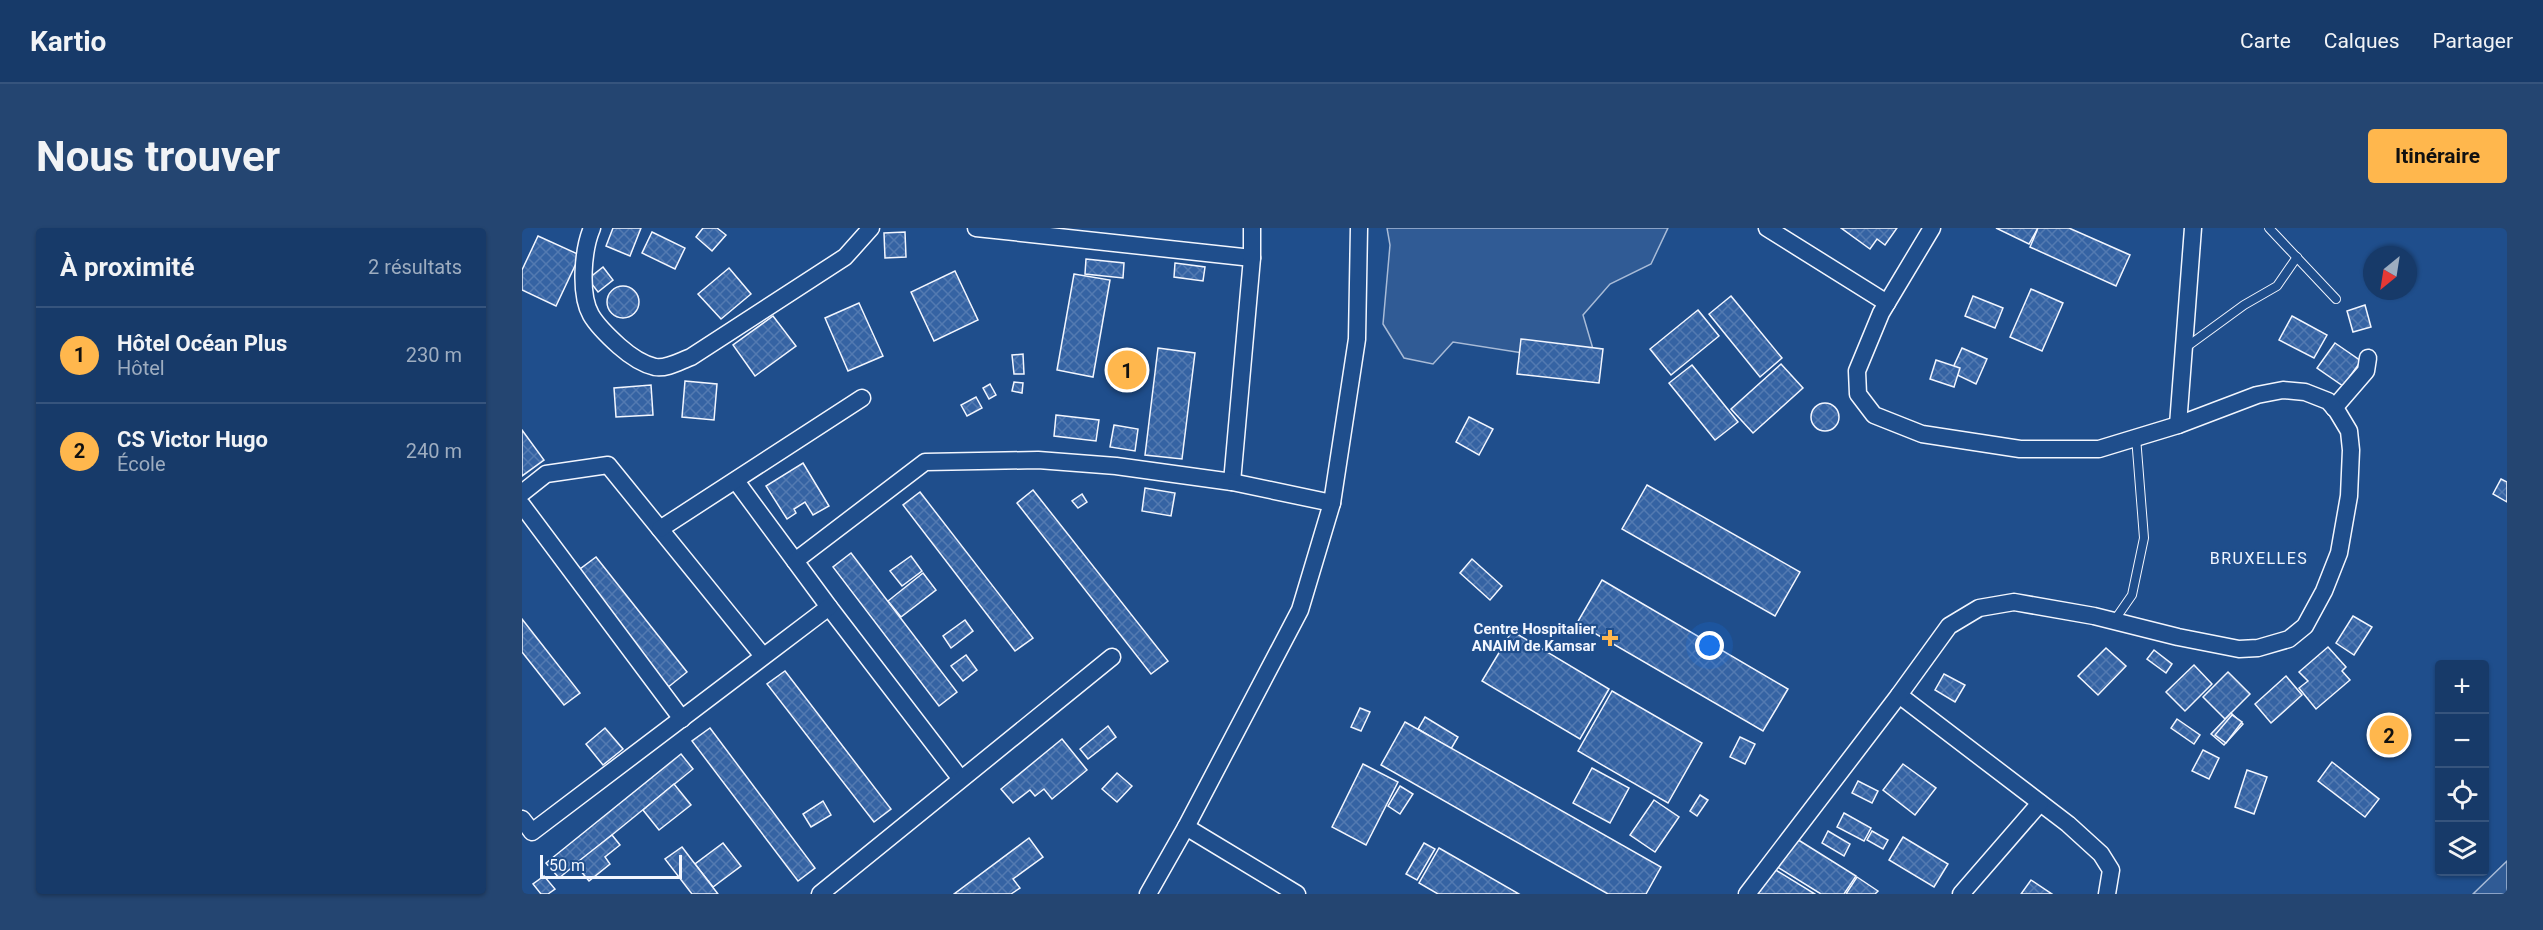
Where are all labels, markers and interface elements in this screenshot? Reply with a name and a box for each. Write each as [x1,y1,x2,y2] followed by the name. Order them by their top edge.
[30,25,106,58] text: Kartio
[2240,29,2291,53] text: Carte
[2324,29,2399,53] text: Calques
[2432,29,2513,53] text: Partager
[2368,129,2507,183] button: Itinéraire
[36,132,280,181] text: Nous trouver
[2363,246,2417,300] north arrow
[60,252,194,282] text: À proximité
[368,255,462,279] text: 2 résultats
[117,331,287,356] text: Hôtel Océan Plus
[74,343,85,367] text: 1
[406,343,462,367] text: 230 m
[1108,348,1146,392] pin: 1
[117,356,165,380] text: Hôtel
[117,427,268,452] text: CS Victor Hugo
[74,439,85,463] text: 2
[406,439,462,463] text: 240 m
[117,452,166,476] text: École
[2210,549,2308,568] district label: BRUXELLES
[1472,620,1597,655] place label: Centre Hospitalier ANAIM de Kamsar
[1601,629,1619,647] marker: Centre Hospitalier ANAIM de Kamsar
[1695,631,1724,660] your location
[2435,660,2489,876] map controls
[2435,660,2489,714] button: +
[2370,712,2408,758] pin: 2
[2435,714,2489,768] button: −
[2435,768,2489,822] button: locate
[2435,822,2489,876] button: layers
[540,852,682,880] scale bar
[549,856,585,875] text: 50 m

